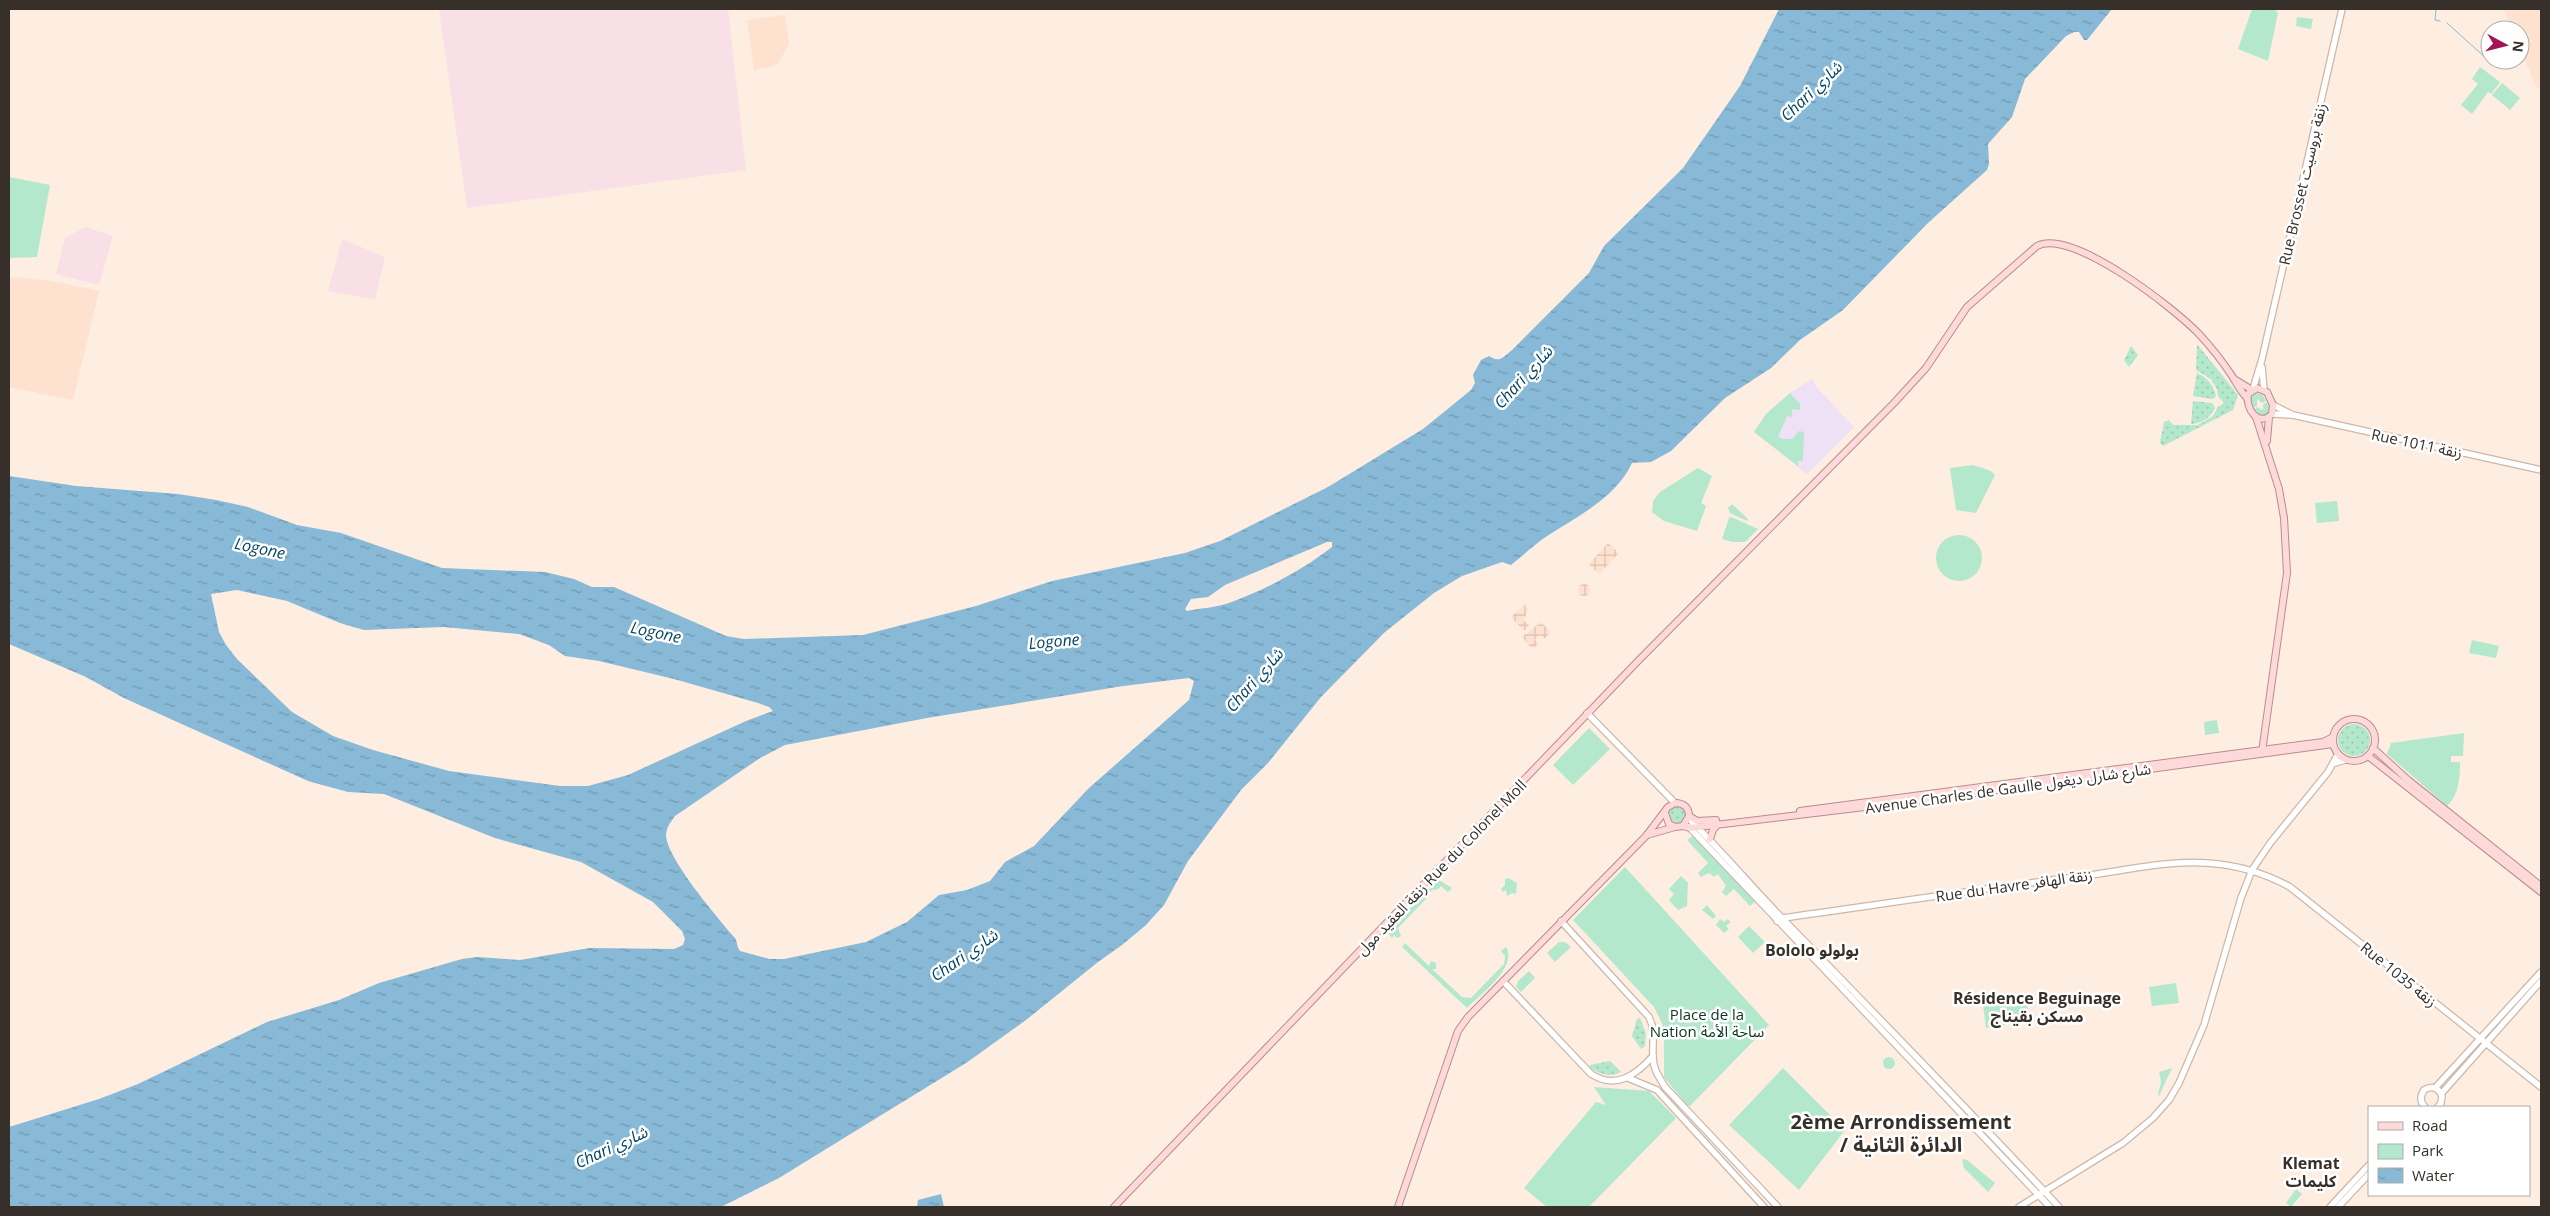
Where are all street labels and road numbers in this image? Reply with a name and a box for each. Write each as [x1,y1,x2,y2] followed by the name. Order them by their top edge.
[2274,101,2330,267] street label: Rue Brosset زنقة بروسيت
[2370,424,2464,462] street label: Rue 1011 زنقة
[1864,758,2153,821] street label: Avenue Charles de Gaulle شارع شارل ديغول
[1352,775,1530,959] street label: زنقة العقيد مول Rue du Colonel Moll
[1934,864,2094,906] street label: Rue du Havre زنقة الهافر
[2357,937,2441,1011] street label: Rue 1035 زنقة

